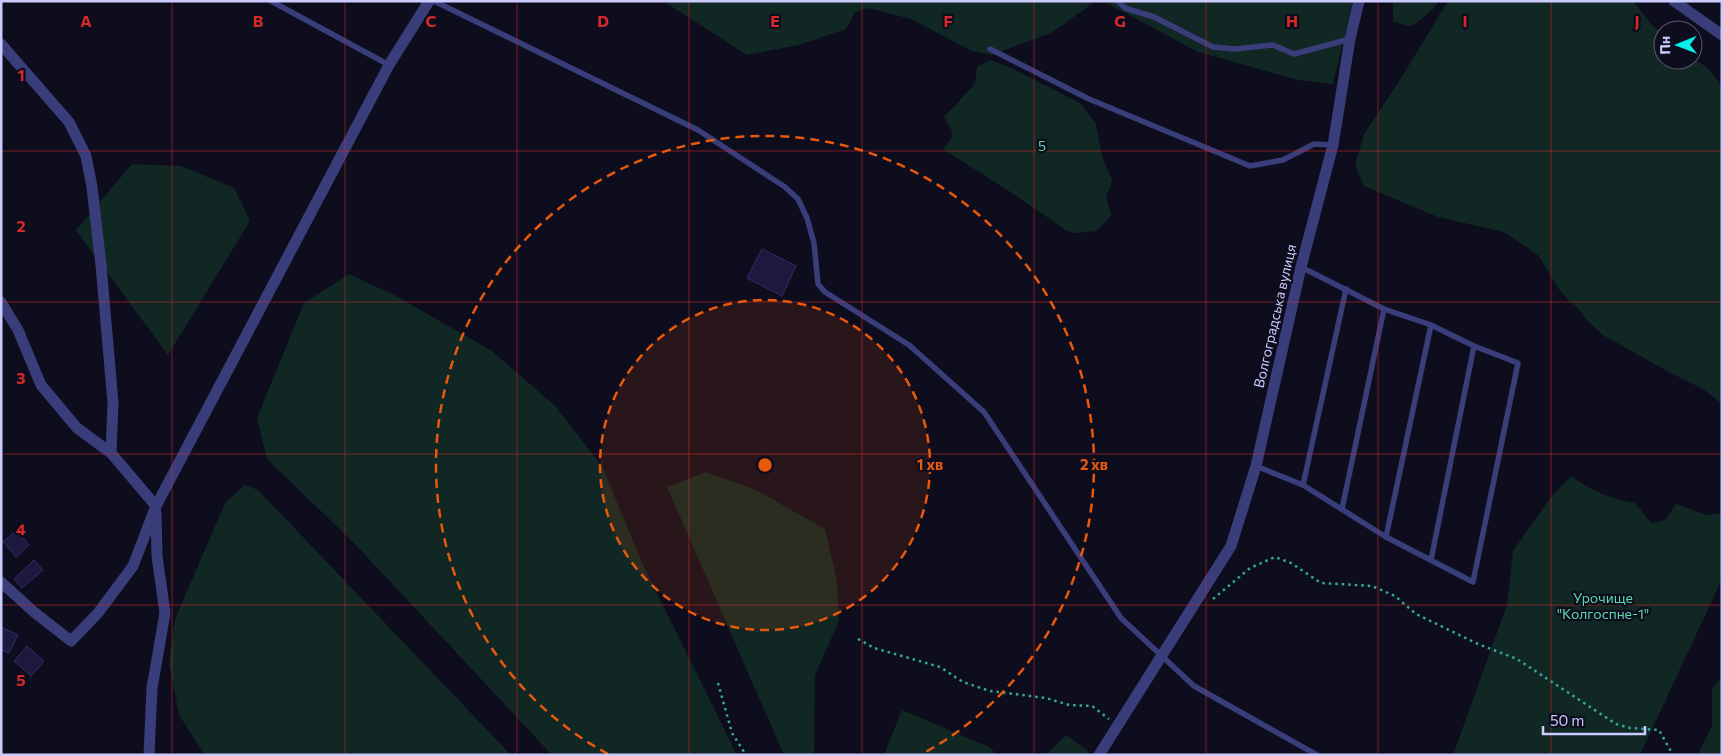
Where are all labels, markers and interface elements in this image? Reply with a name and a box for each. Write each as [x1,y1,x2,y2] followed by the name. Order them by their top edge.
[80,11,92,30] text: A
[253,11,264,30] text: B
[426,11,437,30] text: C
[597,11,609,30] text: D
[770,11,780,30] text: E
[943,11,953,30] text: F
[1114,11,1126,30] text: G
[1286,11,1298,30] text: H
[1462,11,1468,30] text: I
[1634,11,1640,30] text: J
[1653,20,1703,70] north arrow
[1656,36,1673,55] text: Пн
[17,65,25,84] text: 1
[1038,137,1046,154] park label: 5
[16,216,26,235] text: 2
[1250,242,1299,389] street label: Волгоградська вулиця
[16,368,26,387] text: 3
[917,455,943,473] text: 1 хв
[1080,455,1108,473] text: 2 хв
[756,456,774,474] centre of rings
[16,519,26,538] text: 4
[1557,589,1649,622] park label: Урочище "Колгоспне-1"
[16,670,26,689] text: 5
[1543,704,1646,736] scale bar
[1550,711,1584,729] text: 50 m

